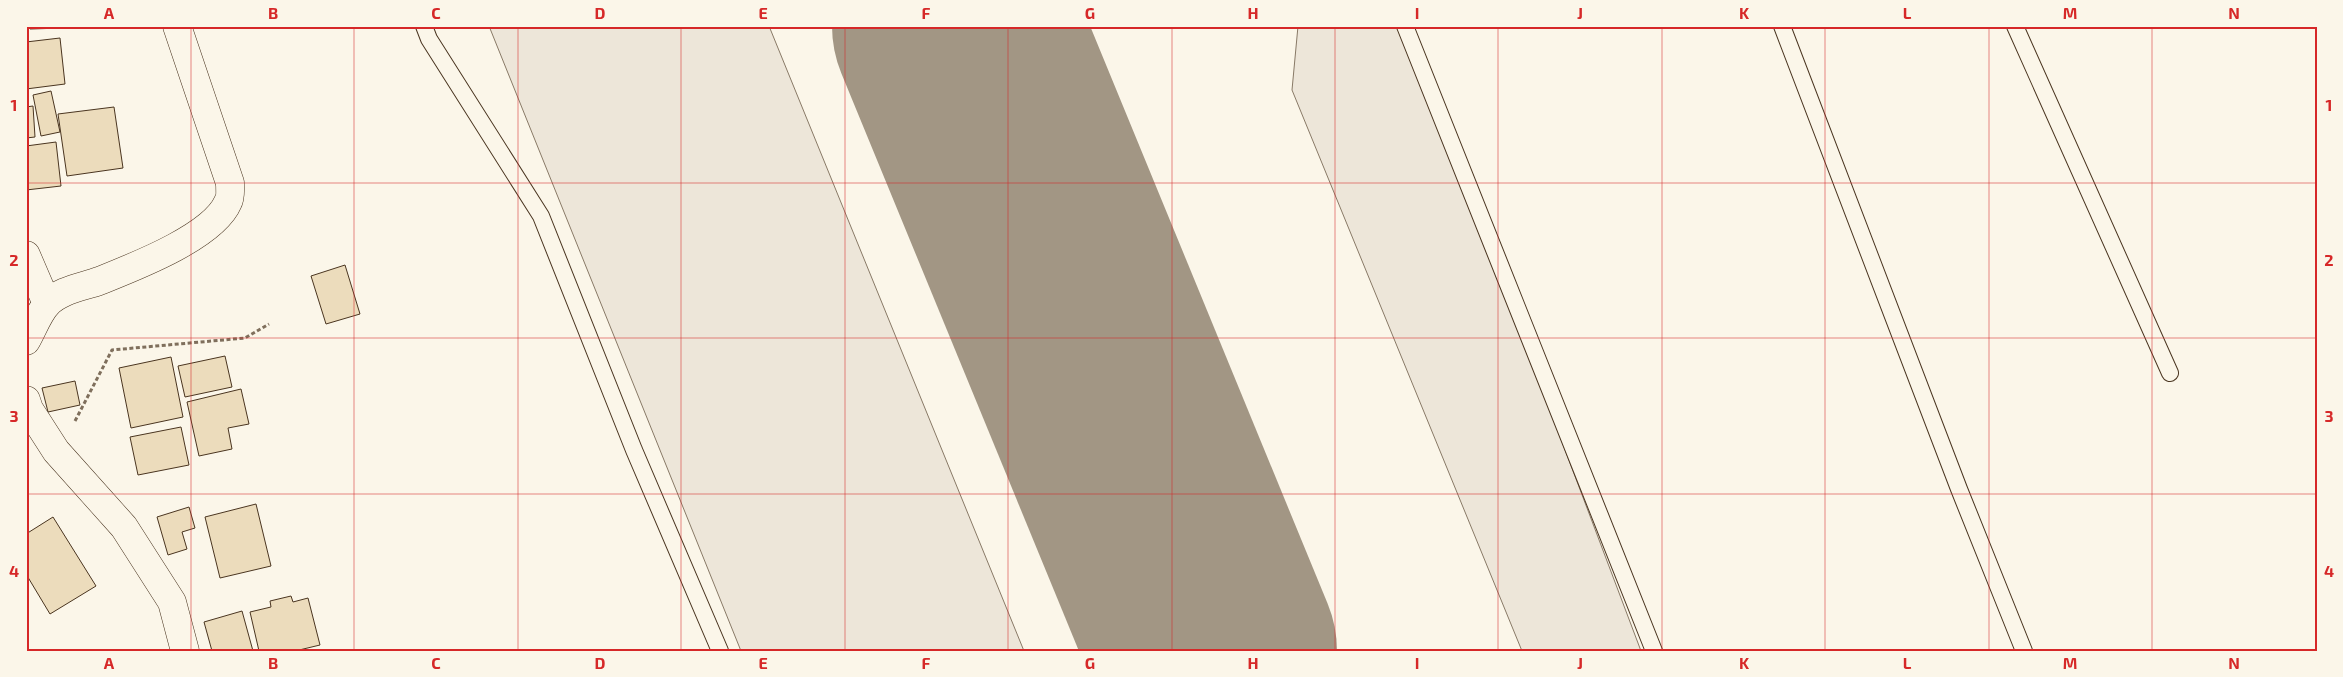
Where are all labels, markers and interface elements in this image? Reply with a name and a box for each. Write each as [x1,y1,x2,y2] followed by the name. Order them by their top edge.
[104,3,115,22] text: A
[268,3,278,22] text: B
[431,3,441,22] text: C
[595,3,606,22] text: D
[758,3,768,22] text: E
[922,3,931,22] text: F
[1085,3,1095,22] text: G
[1247,3,1259,22] text: H
[1415,3,1419,22] text: I
[1577,3,1583,22] text: J
[1739,3,1750,22] text: K
[1903,3,1912,22] text: L
[2063,3,2077,22] text: M
[2228,3,2240,22] text: N
[11,95,17,114] text: 1
[2326,95,2332,114] text: 1
[9,250,19,269] text: 2
[2324,250,2334,269] text: 2
[9,406,19,425] text: 3
[2324,406,2334,425] text: 3
[9,561,19,580] text: 4
[2324,561,2334,580] text: 4
[104,653,115,672] text: A
[268,653,278,672] text: B
[431,653,441,672] text: C
[595,653,606,672] text: D
[758,653,768,672] text: E
[922,653,931,672] text: F
[1085,653,1095,672] text: G
[1247,653,1259,672] text: H
[1415,653,1419,672] text: I
[1577,653,1583,672] text: J
[1739,653,1750,672] text: K
[1903,653,1912,672] text: L
[2063,653,2077,672] text: M
[2228,653,2240,672] text: N

